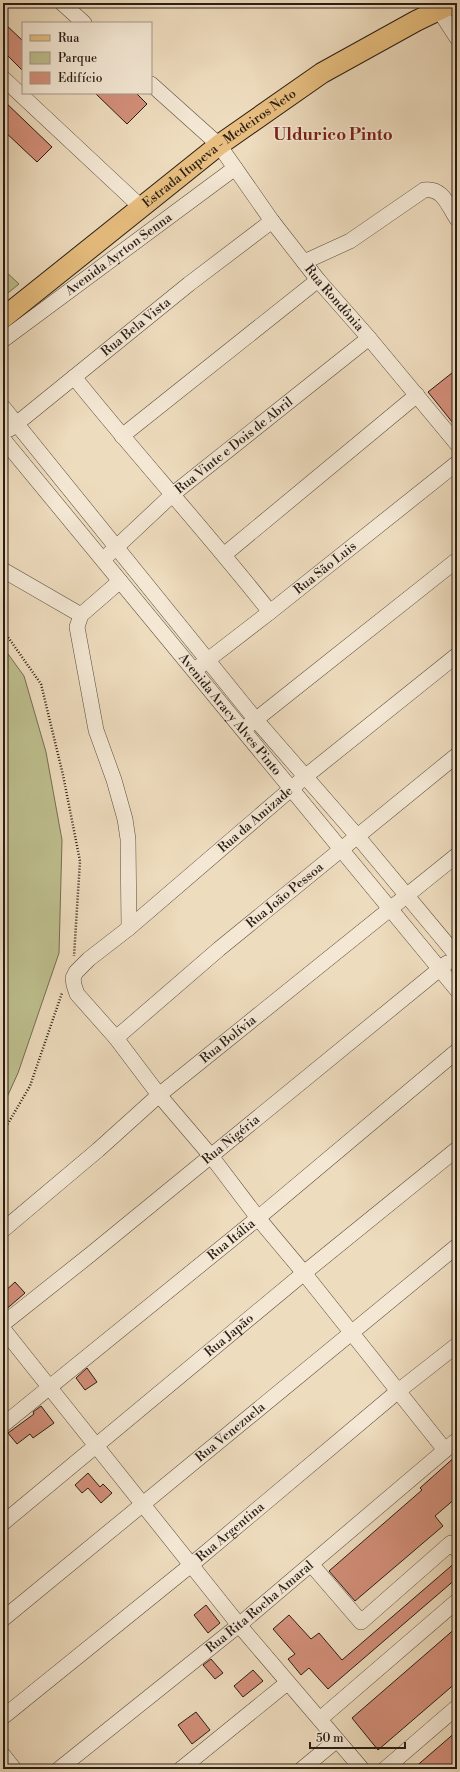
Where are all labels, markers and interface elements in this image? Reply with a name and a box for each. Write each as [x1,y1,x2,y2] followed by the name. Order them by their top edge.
[22,22,152,94] legend
[58,31,80,46] text: Rua
[58,51,97,66] text: Parque
[58,71,103,86] text: Edifício
[139,86,299,211] street label: Estrada Itupeva - Medeiros Neto
[273,124,393,146] district label: Uldurico Pinto
[61,209,175,300] street label: Avenida Ayrton Senna
[301,261,368,335] street label: Rua Rondônia
[98,294,174,360] street label: Rua Bela Vista
[172,394,296,497] street label: Rua Vinte e Dois de Abril
[291,538,360,598] street label: Rua São Luis
[174,649,285,779] street label: Avenida Aracy Alves Pinto
[215,783,296,856] street label: Rua da Amizade
[243,859,327,932] street label: Rua João Pessoa
[197,1012,260,1067] street label: Rua Bolívia
[199,1111,263,1168] street label: Rua Nigéria
[204,1215,259,1264] street label: Rua Itália
[201,1310,257,1360] street label: Rua Japão
[192,1399,269,1466] street label: Rua Venezuela
[193,1499,268,1565] street label: Rua Argentina
[203,1557,317,1656] street label: Rua Rita Rocha Amaral
[310,1724,405,1750] scale bar
[316,1731,344,1746] text: 50 m

